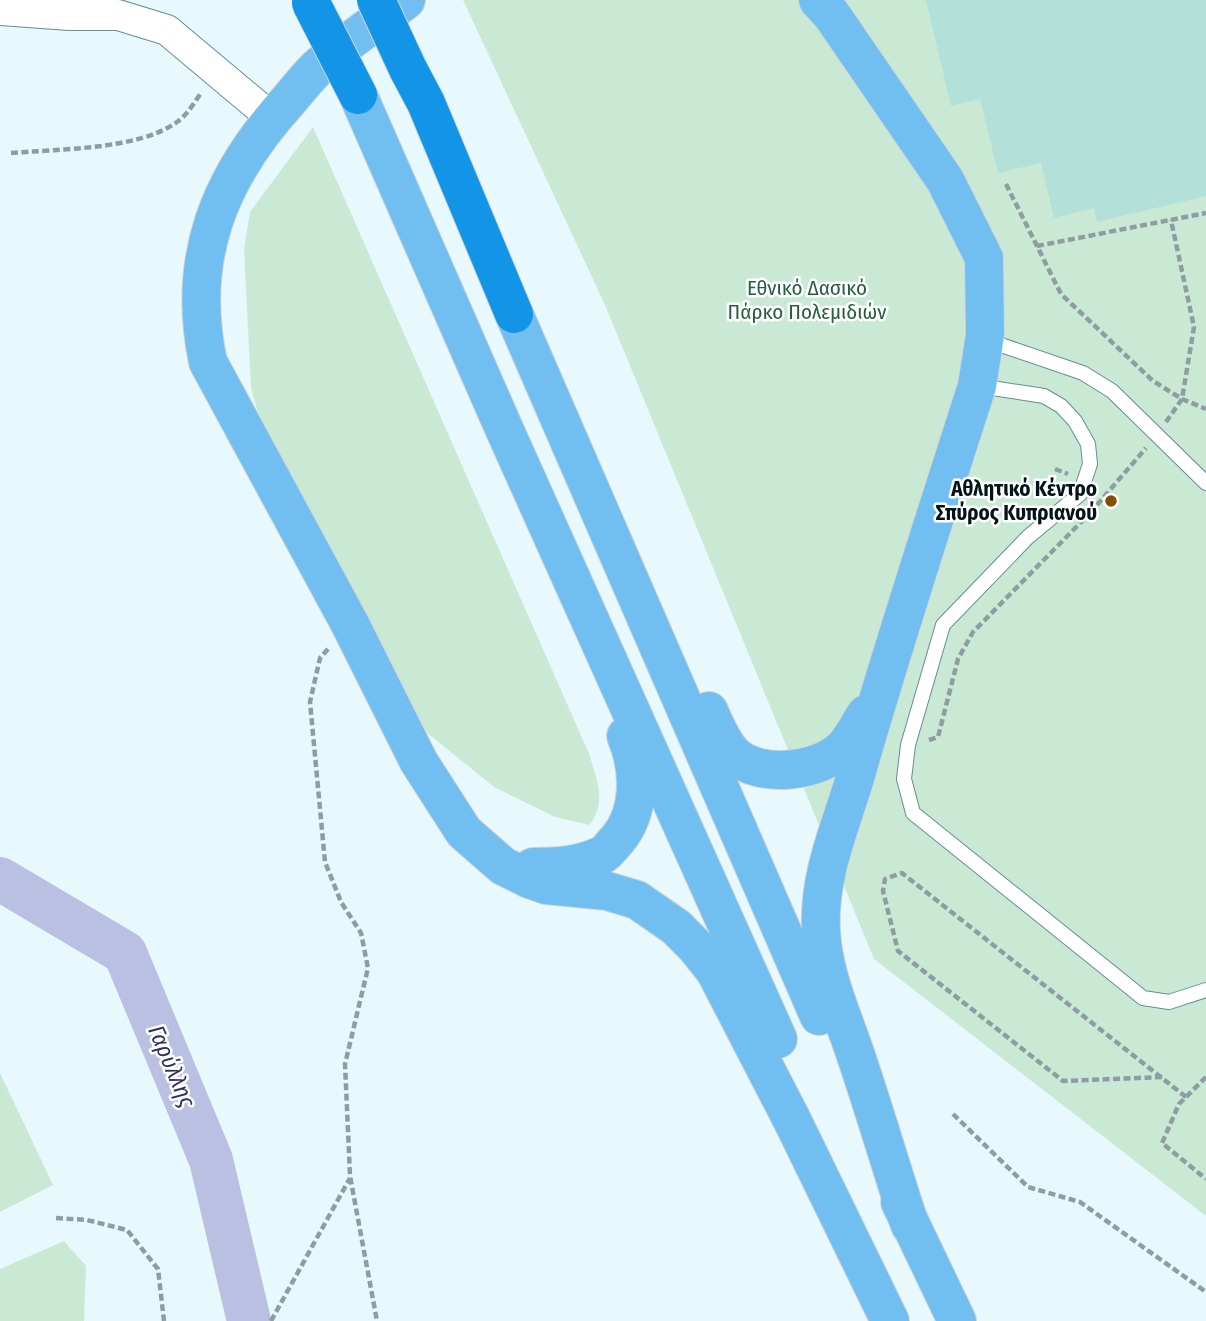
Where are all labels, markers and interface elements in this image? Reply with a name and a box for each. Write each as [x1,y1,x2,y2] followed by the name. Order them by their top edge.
[728,275,886,325] park label: Εθνικό Δασικό Πάρκο Πολεμιδιών
[936,476,1097,526] place label: Αθλητικό Κέντρο Σπύρος Κυπριανού
[1103,493,1119,509] marker: Αθλητικό Κέντρο Σπύρος Κυπριανού
[142,1021,202,1112] water label: Γαρύλλης

